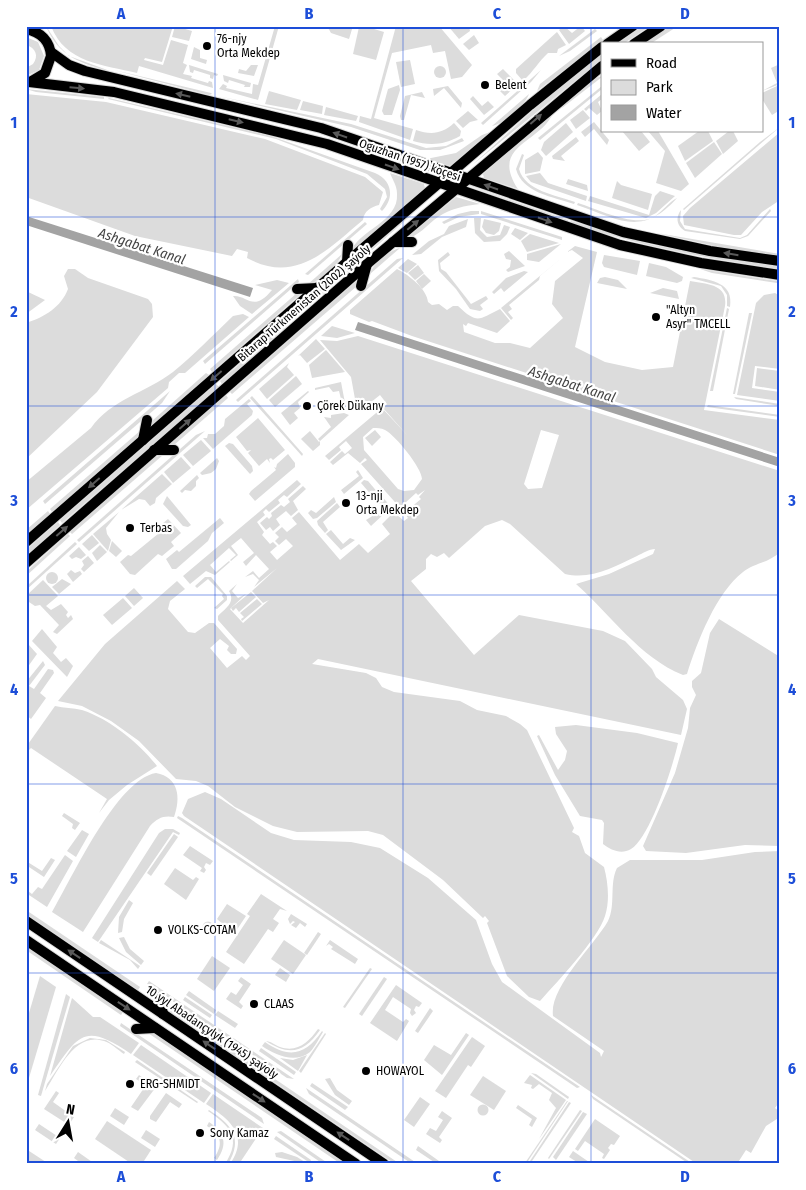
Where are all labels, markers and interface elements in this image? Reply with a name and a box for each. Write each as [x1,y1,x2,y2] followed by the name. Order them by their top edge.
[116,4,126,23] text: A
[305,4,314,23] text: B
[493,4,502,23] text: C
[680,4,690,23] text: D
[217,32,280,60] place label: 76-njy Orta Mekdep
[201,40,213,52] marker: 76-njy Orta Mekdep
[601,42,764,132] legend
[646,54,677,72] text: Road
[495,78,527,92] place label: Belent
[646,78,673,96] text: Park
[479,79,491,91] marker: Belent
[69,84,85,92] one-way arrow
[176,91,191,99] one-way arrow
[646,104,682,122] text: Water
[11,113,17,132] text: 1
[789,113,795,132] text: 1
[530,114,543,125] one-way arrow
[228,117,243,125] one-way arrow
[333,131,348,138] one-way arrow
[357,136,463,184] street label: Oguzhan (1957) köçesi
[384,164,399,171] one-way arrow
[483,183,498,191] one-way arrow
[538,216,553,224] one-way arrow
[406,220,419,231] one-way arrow
[95,224,188,269] water label: Ashgabat Kanal
[235,241,374,365] street label: Bitarap Türkmenistan (2002) şaýoly
[723,250,739,258] one-way arrow
[9,302,18,321] text: 2
[787,302,796,321] text: 2
[666,303,731,331] place label: "Altyn Asyr" TMCELL
[650,311,662,323] marker: "Altyn Asyr" TMCELL
[525,362,618,407] water label: Ashgabat Kanal
[211,370,223,382] one-way arrow
[317,399,384,413] place label: Çörek Dükany
[301,400,313,412] marker: Çörek Dükany
[178,418,191,429] one-way arrow
[88,477,100,488] one-way arrow
[356,489,419,517] place label: 13-nji Orta Mekdep
[9,491,18,510] text: 3
[787,491,796,510] text: 3
[340,497,352,509] marker: 13-nji Orta Mekdep
[140,521,172,535] place label: Terbas
[124,522,136,534] marker: Terbas
[56,525,69,536] one-way arrow
[10,680,18,699] text: 4
[788,680,796,699] text: 4
[10,869,18,888] text: 5
[788,869,796,888] text: 5
[168,923,236,937] place label: VOLKS-COTAM
[152,924,164,936] marker: VOLKS-COTAM
[68,949,81,959] one-way arrow
[143,982,281,1082] street label: 10 ýyl Abadançylyk (1945) şaýoly
[264,997,294,1011] place label: CLAAS
[248,998,260,1010] marker: CLAAS
[118,1002,131,1011] one-way arrow
[202,1040,216,1050] one-way arrow
[10,1059,18,1078] text: 6
[788,1059,796,1078] text: 6
[376,1064,425,1078] place label: HOWAYOL
[360,1065,372,1077] marker: HOWAYOL
[140,1077,200,1091] place label: ERG-SHMIDT
[124,1078,136,1090] marker: ERG-SHMIDT
[252,1093,266,1103] one-way arrow
[42,1098,92,1148] north arrow
[65,1101,76,1119] text: N
[210,1126,269,1140] place label: Sony Kamaz
[194,1127,206,1139] marker: Sony Kamaz
[337,1131,350,1141] one-way arrow
[116,1167,126,1186] text: A
[305,1167,314,1186] text: B
[493,1167,502,1186] text: C
[680,1167,690,1186] text: D

